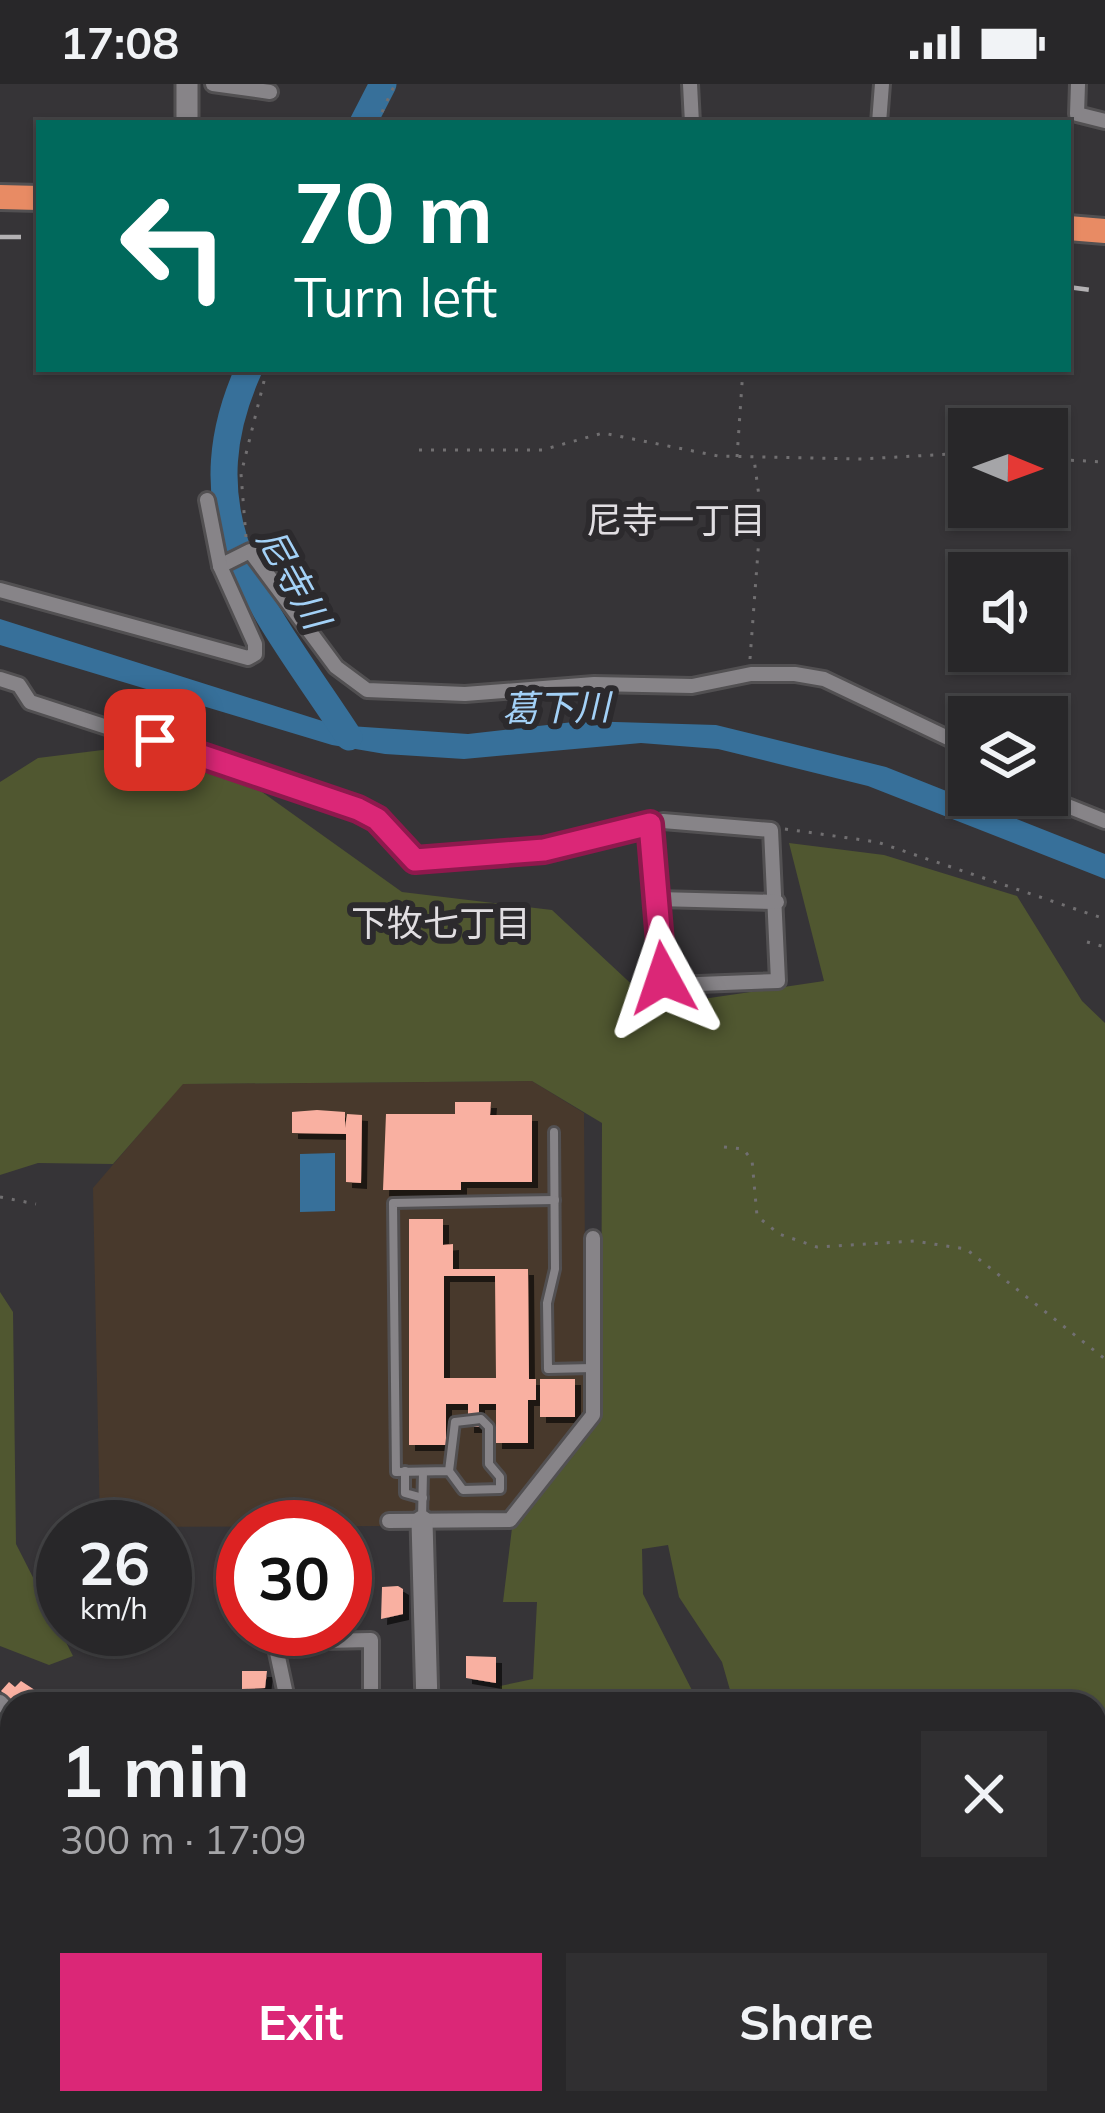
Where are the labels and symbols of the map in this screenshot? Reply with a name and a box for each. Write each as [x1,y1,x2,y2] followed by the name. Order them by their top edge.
[948,408,1068,528] north arrow
[586,497,766,542] district label: 尼寺一丁目
[248,520,342,640] water label: 尼寺川
[502,683,614,730] water label: 葛下川
[104,689,206,791] pin
[351,900,531,945] district label: 下牧七丁目
[600,915,726,1041] position arrow
[216,1500,372,1656] speed limit sign: 30

